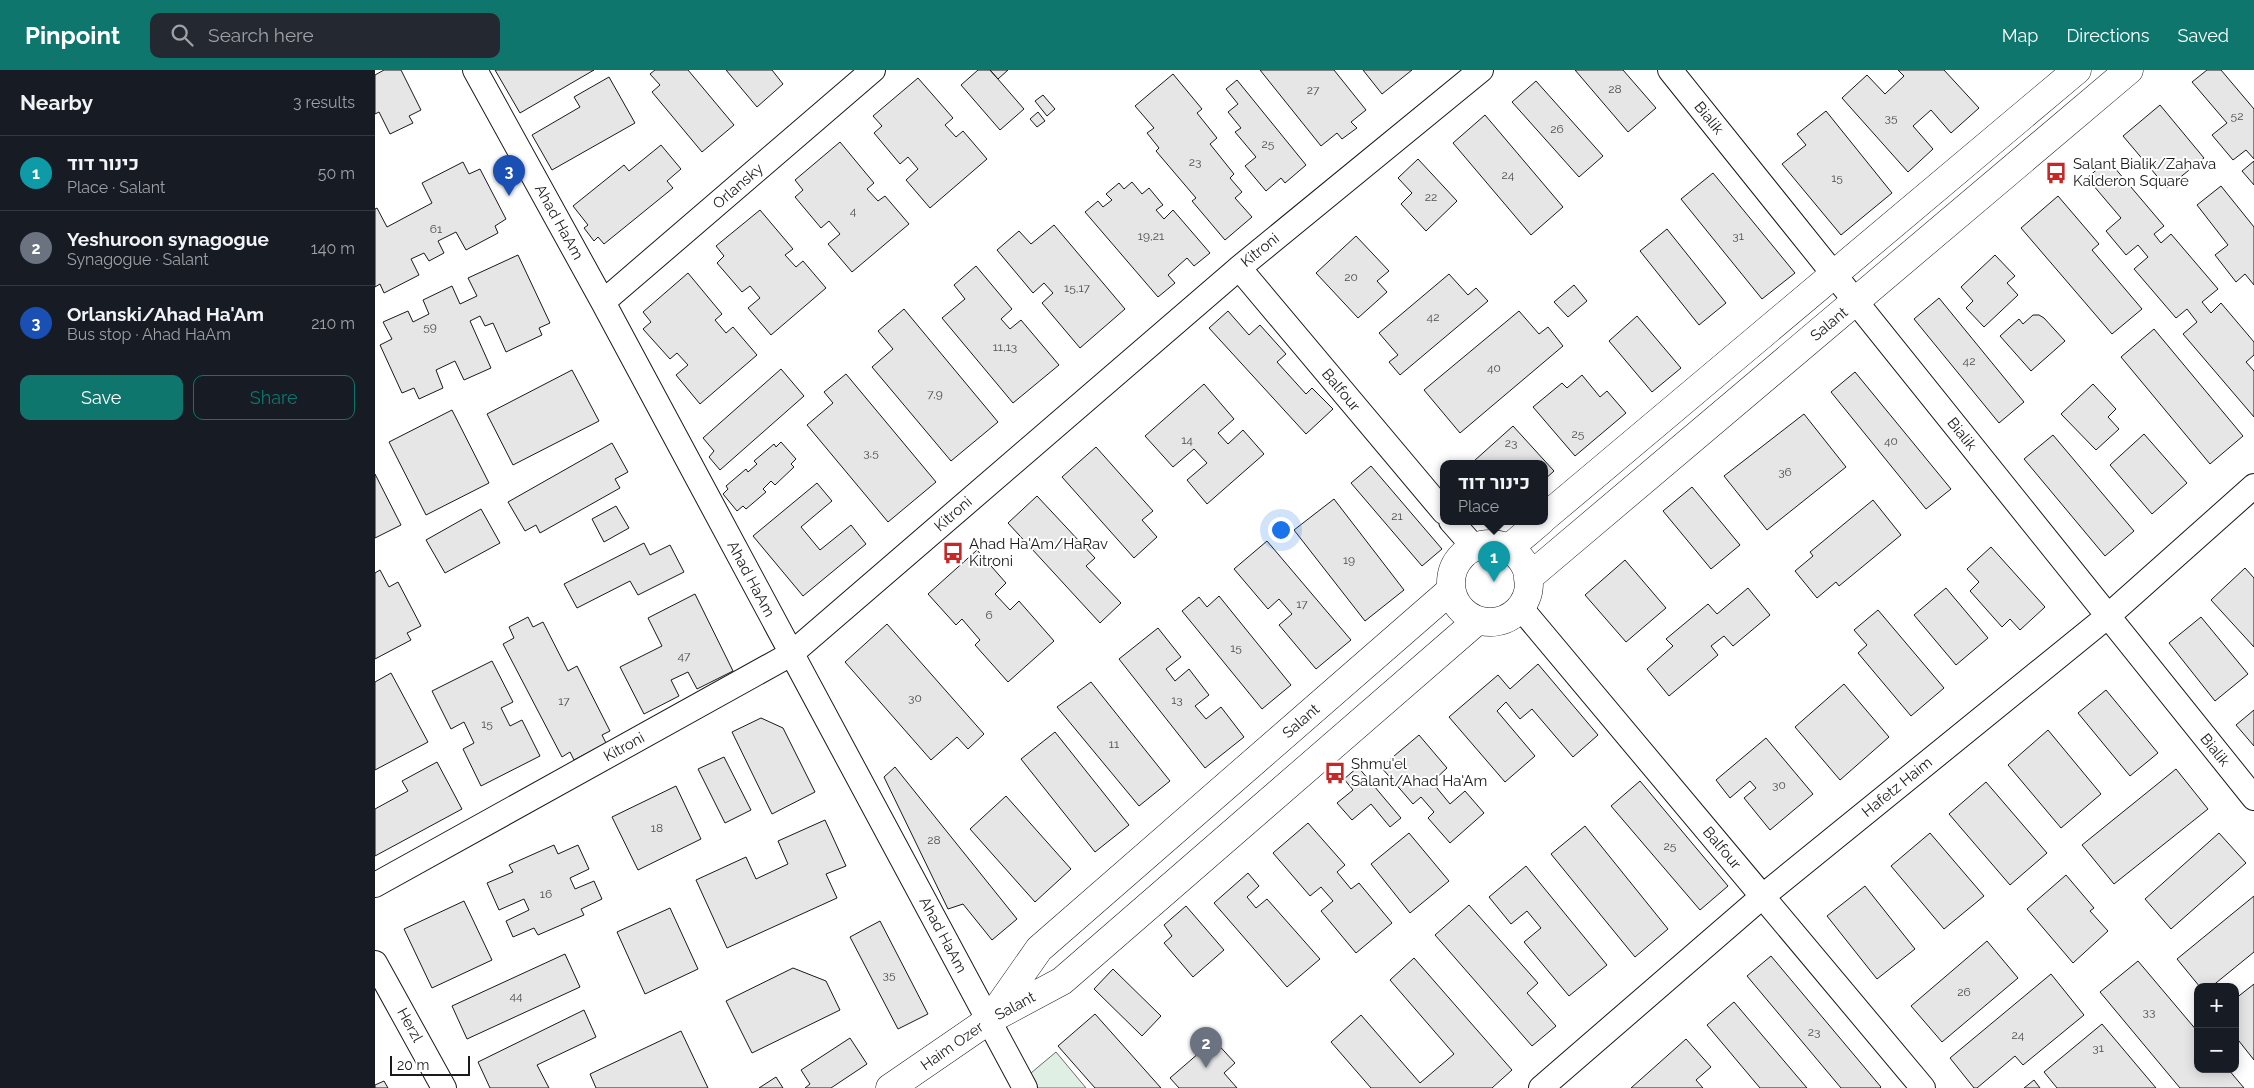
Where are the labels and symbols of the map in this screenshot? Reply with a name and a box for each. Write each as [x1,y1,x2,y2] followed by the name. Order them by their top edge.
[1608,82,1622,96] house number: 28
[1307,83,1320,97] house number: 27
[1690,98,1728,138] street label: Bialik
[2231,109,2243,123] house number: 52
[1885,111,1898,125] house number: 35
[1550,122,1564,136] house number: 26
[1262,137,1275,151] house number: 25
[493,155,525,196] pin: 3
[1189,155,1201,169] house number: 23
[2073,155,2216,190] place label: Salant Bialik/Zahava Kalderon Square
[709,159,767,213] street label: Orlansky
[2043,160,2069,186] bus stop icon: Salant Bialik/Zahava Kalderon Square
[1502,168,1515,182] house number: 24
[1831,171,1843,185] house number: 15
[531,181,587,263] street label: Ahad HaAm
[1425,190,1437,204] house number: 22
[850,204,857,218] house number: 4
[430,222,442,236] house number: 61
[1138,229,1164,243] house number: 19,21
[1237,229,1283,271] street label: Kitroni
[1732,229,1744,243] house number: 31
[1344,270,1358,284] house number: 20
[1064,281,1091,295] house number: 15,17
[1807,303,1851,345] street label: Salant
[1427,310,1439,324] house number: 42
[423,320,437,334] house number: 59
[993,340,1017,354] house number: 11,13
[1963,354,1975,368] house number: 42
[1487,361,1501,375] house number: 40
[1318,365,1364,416] street label: Balfour
[927,387,943,401] house number: 7,9
[1943,414,1981,454] street label: Bialik
[1572,427,1585,441] house number: 25
[1181,433,1193,447] house number: 14
[1884,434,1898,448] house number: 40
[1505,436,1517,450] house number: 23
[863,446,879,460] house number: 3,5
[1778,465,1792,479] house number: 36
[931,493,975,535] street label: Kitroni
[1391,509,1403,523] house number: 21
[1268,517,1294,543] your location
[969,535,1108,570] place label: Ahad Ha'Am/HaRav Kitroni
[723,538,779,620] street label: Ahad HaAm
[940,540,966,566] bus stop icon: Ahad Ha'Am/HaRav Kitroni
[1478,541,1510,582] pin: 1
[1343,553,1355,567] house number: 19
[1296,597,1308,611] house number: 17
[985,608,993,622] house number: 6
[1230,641,1242,655] house number: 15
[678,649,691,663] house number: 47
[908,691,922,705] house number: 30
[1171,693,1183,707] house number: 13
[558,694,570,708] house number: 17
[1279,700,1323,742] street label: Salant
[481,717,493,731] house number: 15
[600,728,648,766] street label: Kitroni
[2196,730,2234,770] street label: Bialik
[1109,737,1119,751] house number: 11
[1858,753,1936,821] street label: Hafetz Haim
[1351,755,1487,790] place label: Shmu'el Salant/Ahad Ha'Am
[1322,760,1348,786] bus stop icon: Shmu'el Salant/Ahad Ha'Am
[1772,778,1786,792] house number: 30
[651,821,663,835] house number: 18
[1699,823,1745,874] street label: Balfour
[927,833,941,847] house number: 28
[1664,839,1677,853] house number: 25
[540,887,552,901] house number: 16
[915,894,971,976] street label: Ahad HaAm
[883,968,896,982] house number: 35
[1957,985,1971,999] house number: 26
[992,988,1038,1024] street label: Salant
[509,989,523,1003] house number: 44
[393,1005,427,1046] street label: Herzl
[2143,1005,2155,1019] house number: 33
[917,1017,987,1074] street label: Haim Ozer
[1808,1025,1820,1039] house number: 23
[1190,1027,1222,1068] pin: 2
[2012,1028,2025,1042] house number: 24
[2092,1041,2104,1055] house number: 31
[390,1053,470,1076] scale bar

